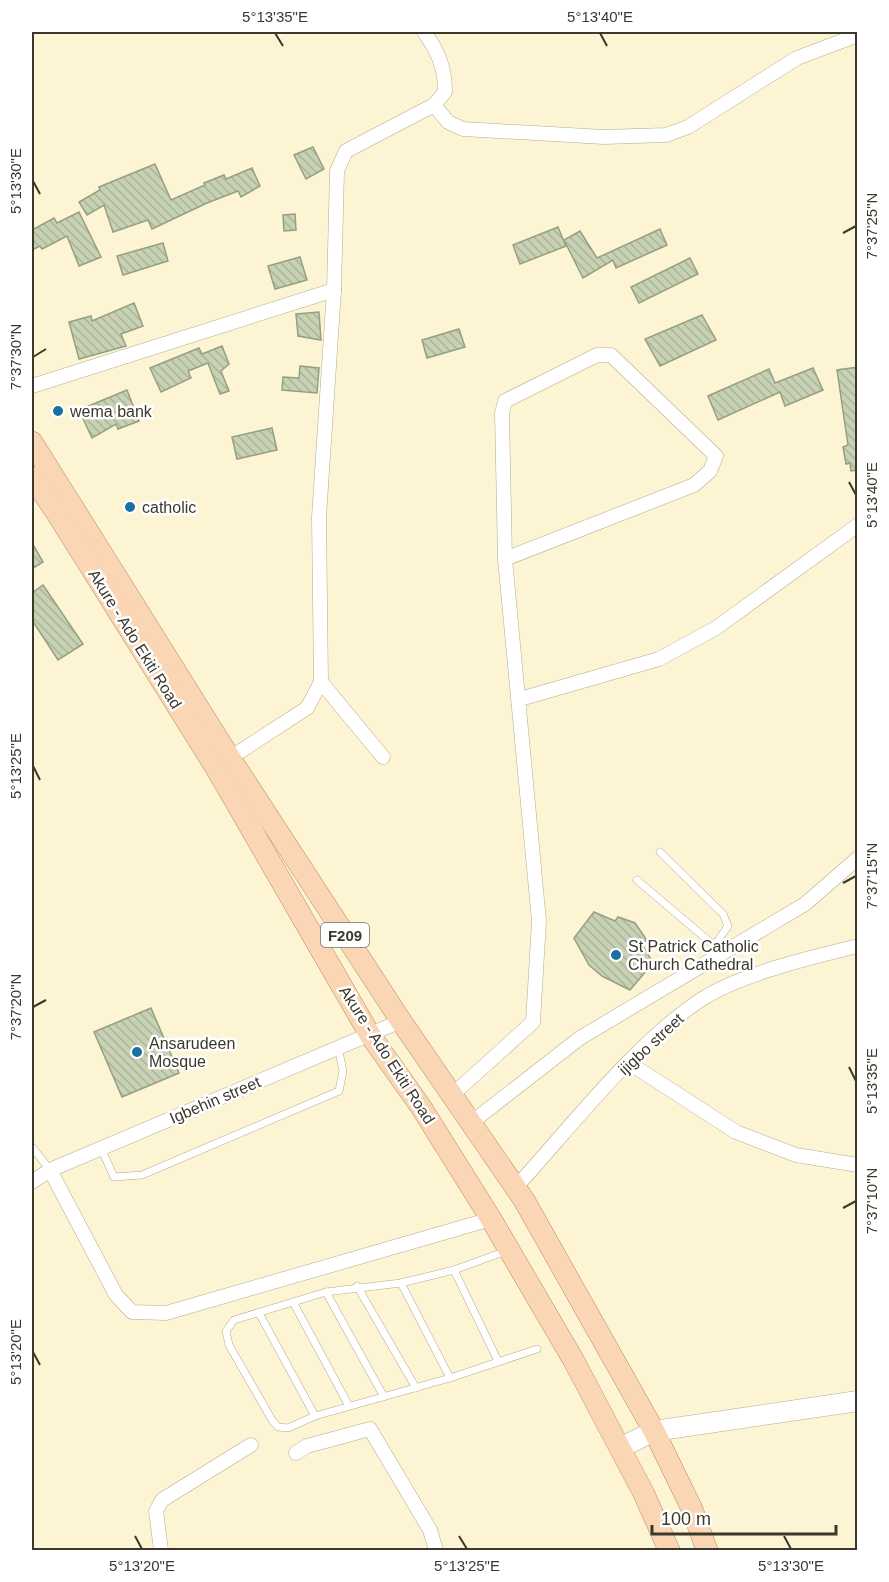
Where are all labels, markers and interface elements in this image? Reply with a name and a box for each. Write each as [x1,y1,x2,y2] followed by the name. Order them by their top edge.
[242,8,308,25] text: 5°13'35"E
[567,8,633,25] text: 5°13'40"E
[7,148,24,214] text: 5°13'30"E
[863,193,880,259] text: 7°37'25"N
[7,324,24,390] text: 7°37'30"N
[69,403,153,420] place label: wema bank
[51,404,65,418] marker: wema bank
[863,462,880,528] text: 5°13'40"E
[142,499,196,516] place label: catholic
[123,500,137,514] marker: catholic
[85,566,185,712] street label: Akure - Ado Ekiti Road
[7,733,24,799] text: 5°13'25"E
[863,843,880,909] text: 7°37'15"N
[321,923,369,947] road number: F209
[628,938,759,973] place label: St Patrick Catholic Church Cathedral
[609,948,623,962] marker: St Patrick Catholic Church Cathedral
[7,974,24,1040] text: 7°37'20"N
[336,983,438,1127] street label: Akure - Ado Ekiti Road
[615,1010,687,1078] street label: ijigbo street
[149,1035,235,1070] place label: Ansarudeen Mosque
[130,1045,144,1059] marker: Ansarudeen Mosque
[863,1048,880,1114] text: 5°13'35"E
[167,1073,263,1127] street label: Igbehin street
[863,1168,880,1234] text: 7°37'10"N
[7,1319,24,1385] text: 5°13'20"E
[652,1498,836,1536] scale bar
[661,1509,711,1529] text: 100 m
[109,1557,175,1574] text: 5°13'20"E
[434,1557,500,1574] text: 5°13'25"E
[758,1557,824,1574] text: 5°13'30"E

